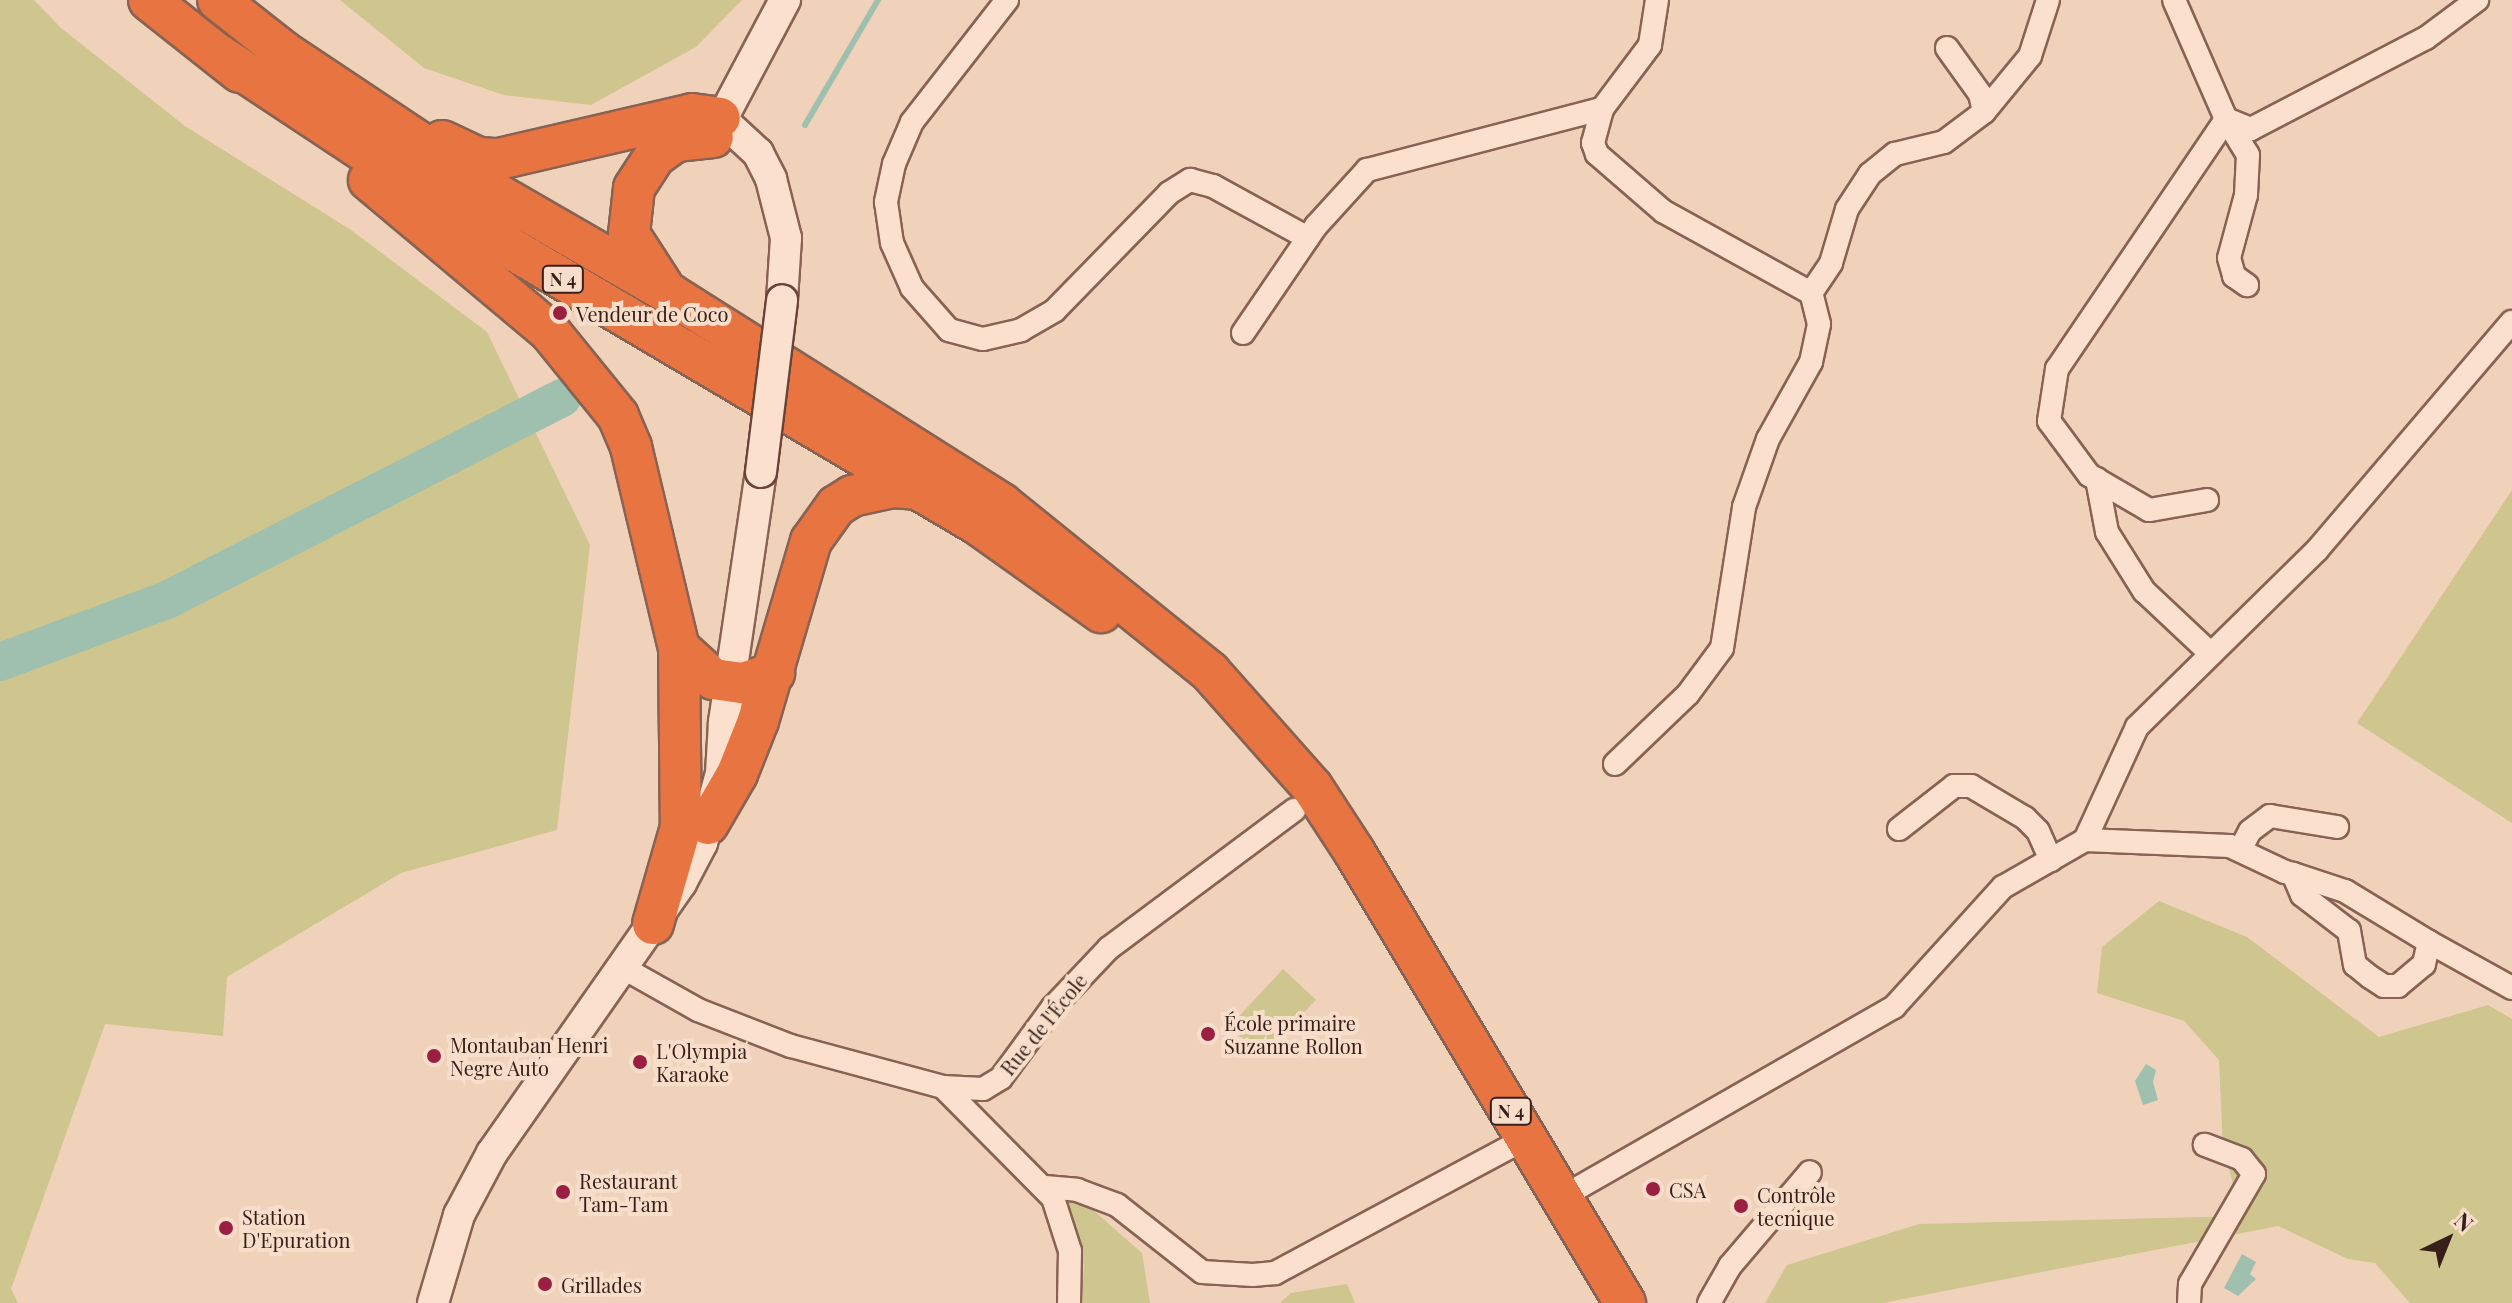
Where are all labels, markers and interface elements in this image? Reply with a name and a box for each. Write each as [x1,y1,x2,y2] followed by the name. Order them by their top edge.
[541,265,585,293] road number: N 4
[576,301,729,325] place label: Vendeur de Coco
[551,304,569,322] marker: Vendeur de Coco
[995,968,1091,1080] street label: Rue de l'École
[1224,1010,1363,1057] place label: École primaire Suzanne Rollon
[1199,1025,1217,1043] marker: École primaire Suzanne Rollon
[450,1032,608,1079] place label: Montauban Henri Negre Auto
[656,1038,747,1085] place label: L'Olympia Karaoke
[425,1047,443,1065] marker: Montauban Henri Negre Auto
[631,1053,649,1071] marker: L'Olympia Karaoke
[1489,1097,1533,1125] road number: N 4
[579,1168,678,1215] place label: Restaurant Tam-Tam
[1669,1177,1706,1201] place label: CSA
[1644,1180,1662,1198] marker: CSA
[1757,1182,1836,1229] place label: Contrôle tecnique
[554,1183,572,1201] marker: Restaurant Tam-Tam
[1732,1197,1750,1215] marker: Contrôle tecnique
[2408,1199,2488,1279] north arrow
[242,1204,350,1251] place label: Station D'Epuration
[2448,1205,2480,1238] text: N
[217,1219,235,1237] marker: Station D'Epuration
[561,1272,642,1296] place label: Grillades
[536,1275,554,1293] marker: Grillades

